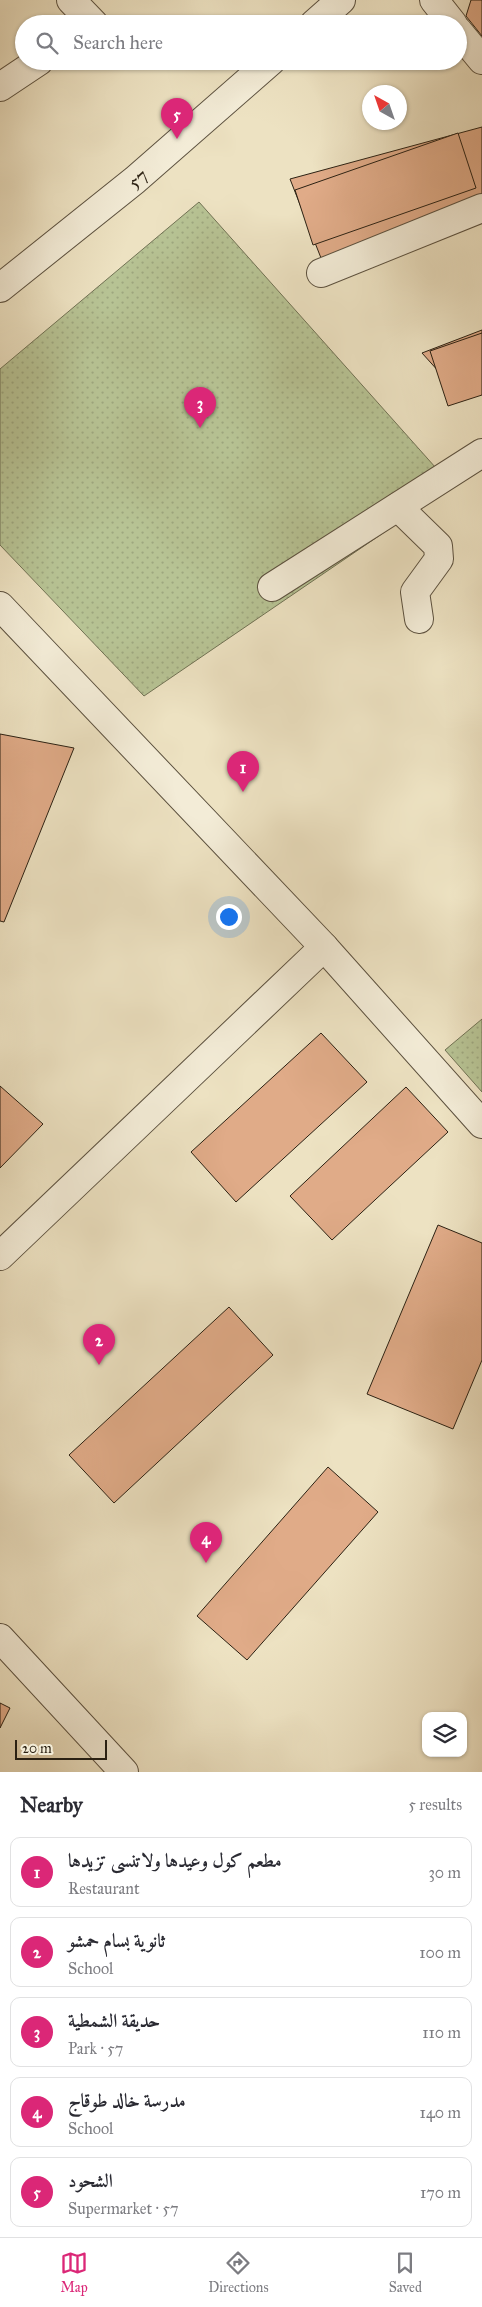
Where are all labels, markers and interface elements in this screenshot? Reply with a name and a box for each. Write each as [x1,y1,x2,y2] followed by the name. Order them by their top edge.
[15,15,467,70] search box
[33,29,61,57] icon: search
[73,31,163,54] text: Search here
[362,85,407,130] north arrow
[161,98,193,139] pin: 5
[123,163,152,193] street label: 57
[184,387,216,428] pin: 3
[227,751,259,792] pin: 1
[216,904,242,930] your location
[83,1324,115,1365] pin: 2
[190,1522,222,1563] pin: 4
[422,1712,467,1757] map controls
[422,1712,467,1757] button: layers
[15,1737,108,1760] scale bar
[22,1740,52,1757] text: 20 m
[20,1792,83,1818] text: Nearby
[408,1795,462,1814] text: 5 results
[68,1849,282,1872] text: مطعم كول وعيدها ولاتنسى تزيدها
[34,1863,40,1882] text: 1
[428,1863,461,1882] text: 30 m
[68,1879,140,1898] text: Restaurant
[68,1929,165,1952] text: ثانوية بسام حمشو
[33,1943,41,1962] text: 2
[419,1943,461,1962] text: 100 m
[68,1959,113,1978] text: School
[68,2009,160,2032] text: حديقة الشمطية
[34,2023,40,2042] text: 3
[422,2023,461,2042] text: 110 m
[68,2039,123,2058] text: Park · 57
[68,2089,186,2112] text: مدرسة خالد طوقاج
[33,2103,41,2122] text: 4
[420,2103,461,2122] text: 140 m
[68,2119,113,2138] text: School
[68,2169,113,2192] text: الشحود
[33,2183,41,2202] text: 5
[420,2183,461,2202] text: 170 m
[68,2199,178,2218] text: Supermarket · 57
[60,2249,88,2296] tab: Map
[208,2249,269,2296] tab: Directions
[389,2249,422,2296] tab: Saved

